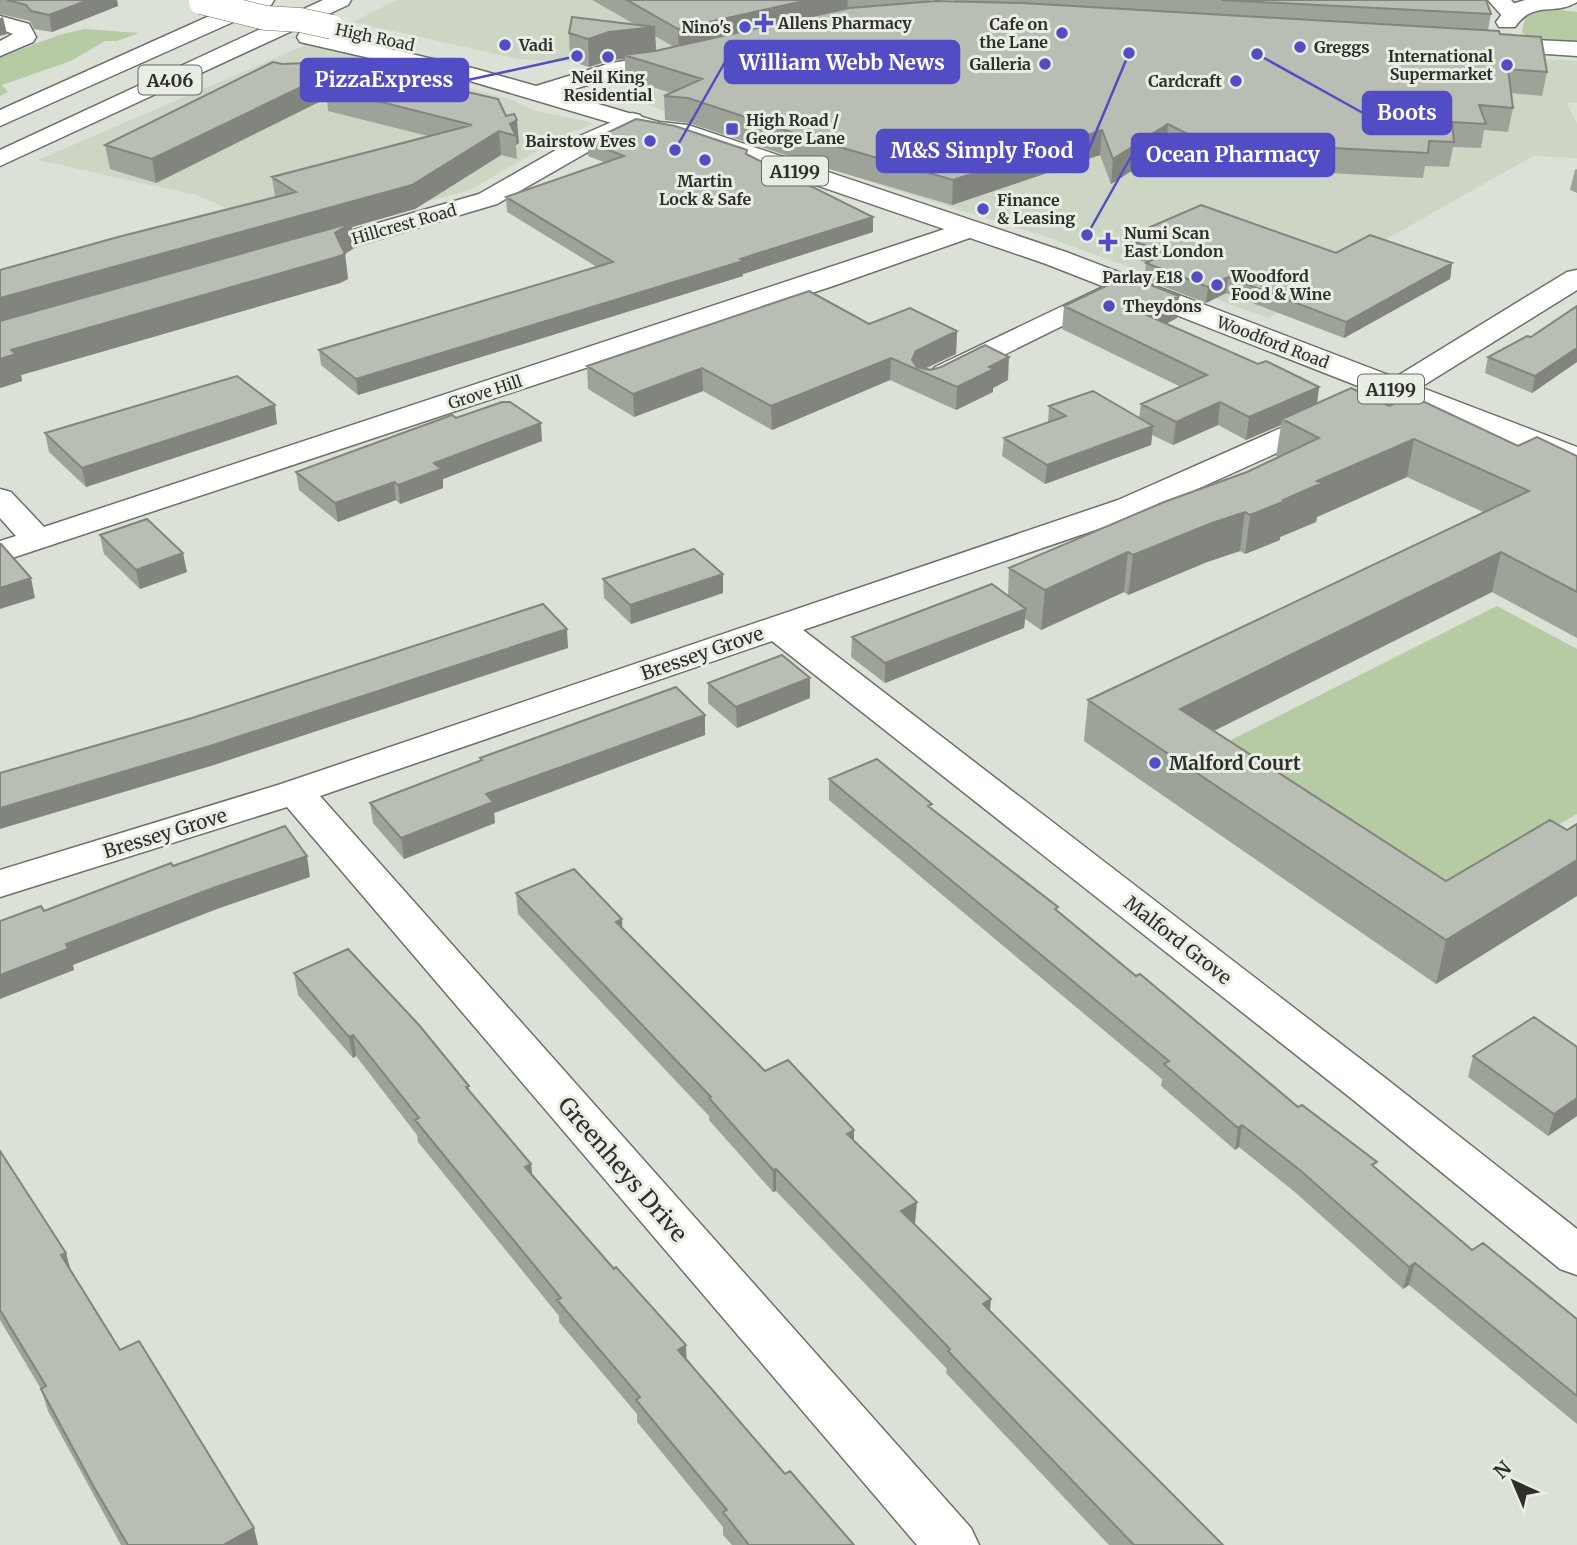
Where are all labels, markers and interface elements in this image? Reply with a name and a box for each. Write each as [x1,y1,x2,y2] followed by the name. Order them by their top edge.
[777,13,912,33] place label: Allens Pharmacy
[979,14,1048,52] place label: Cafe on the Lane
[756,15,772,31] marker: Allens Pharmacy
[681,17,731,37] place label: Nino's
[334,19,417,55] street label: High Road
[737,19,753,35] marker: Nino's
[1054,25,1070,41] marker: Cafe on the Lane
[518,35,554,55] place label: Vadi
[497,37,513,53] marker: Vadi
[1314,37,1370,57] place label: Greggs
[1292,39,1308,55] marker: Greggs
[725,41,959,83] callout: William Webb News
[1388,46,1494,84] place label: International Supermarket
[600,49,616,65] marker: Neil King Residential
[738,49,945,76] text: William Webb News
[970,54,1031,74] place label: Galleria
[1037,56,1053,72] marker: Galleria
[1499,57,1515,73] marker: International Supermarket
[301,59,468,101] callout: PizzaExpress
[138,66,202,94] road number: A406
[315,66,454,93] text: PizzaExpress
[564,67,652,105] place label: Neil King Residential
[1148,71,1223,91] place label: Cardcraft
[1228,73,1244,89] marker: Cardcraft
[1363,92,1451,134] callout: Boots
[1377,99,1437,126] text: Boots
[746,110,845,148] place label: High Road / George Lane
[724,121,740,137] marker: High Road / George Lane
[877,130,1088,172] callout: M&S Simply Food
[525,131,636,151] place label: Bairstow Eves
[642,133,658,149] marker: Bairstow Eves
[1132,134,1334,176] callout: Ocean Pharmacy
[891,137,1073,164] text: M&S Simply Food
[1146,141,1321,168] text: Ocean Pharmacy
[697,152,713,168] marker: Martin Lock & Safe
[762,156,828,186] road number: A1199
[659,171,751,209] place label: Martin Lock & Safe
[997,190,1075,228] place label: Finance & Leasing
[349,199,459,248] street label: Hillcrest Road
[975,201,991,217] marker: Finance & Leasing
[1124,223,1224,261] place label: Numi Scan East London
[1098,232,1118,252] marker: Numi Scan East London
[1230,266,1331,304] place label: Woodford Food & Wine
[1102,267,1183,287] place label: Parlay E18
[1189,269,1205,285] marker: Parlay E18
[1209,277,1225,293] marker: Woodford Food & Wine
[1123,296,1202,316] place label: Theydons
[1101,298,1117,314] marker: Theydons
[1213,311,1332,373] street label: Woodford Road
[446,371,524,413] street label: Grove Hill
[1358,374,1424,404] road number: A1199
[638,621,767,685] street label: Bressey Grove
[1169,751,1301,775] place label: Malford Court
[1147,755,1163,771] marker: Malford Court
[100,803,230,863] street label: Bressey Grove
[1119,891,1237,989] street label: Malford Grove
[552,1091,694,1247] street label: Greenheys Drive
[1479,1447,1549,1517] north arrow
[1488,1456,1516,1484] text: N

